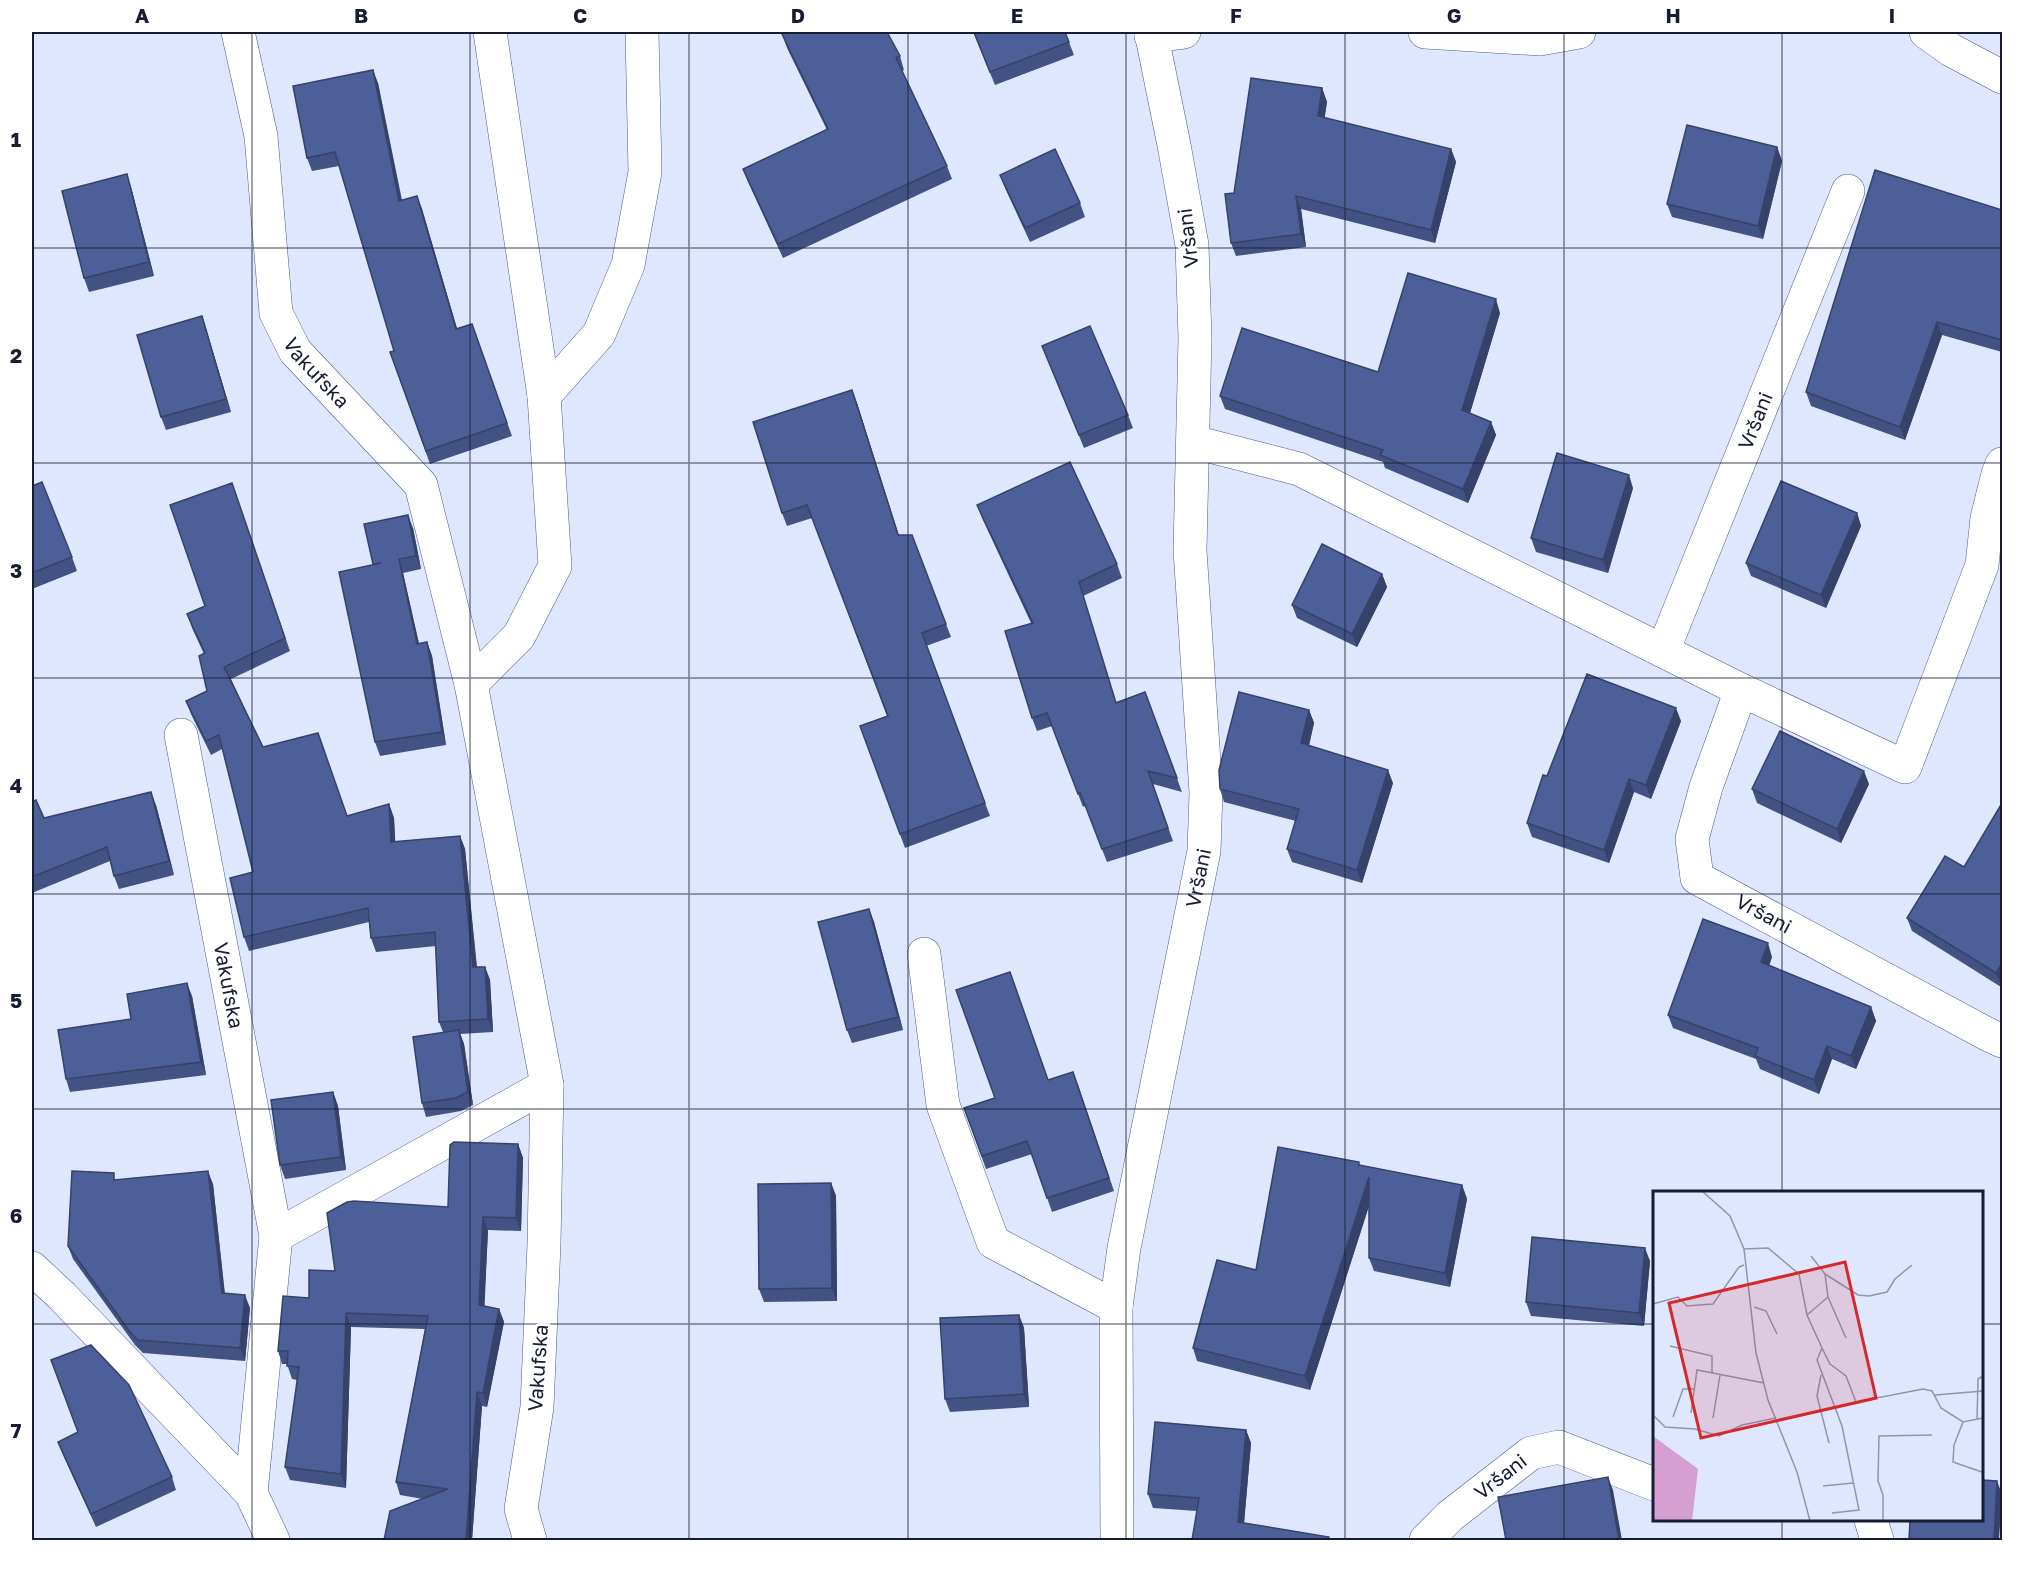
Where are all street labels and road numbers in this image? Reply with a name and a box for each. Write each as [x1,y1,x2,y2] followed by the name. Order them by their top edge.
[1171,207,1203,269] street label: Vršani
[279,333,355,412] street label: Vakufska
[1732,388,1777,453] street label: Vršani
[1180,846,1215,910] street label: Vršani
[1732,888,1796,938] street label: Vršani
[210,940,249,1030] street label: Vakufska
[522,1324,552,1412] street label: Vakufska
[1469,1448,1531,1504] street label: Vršani

